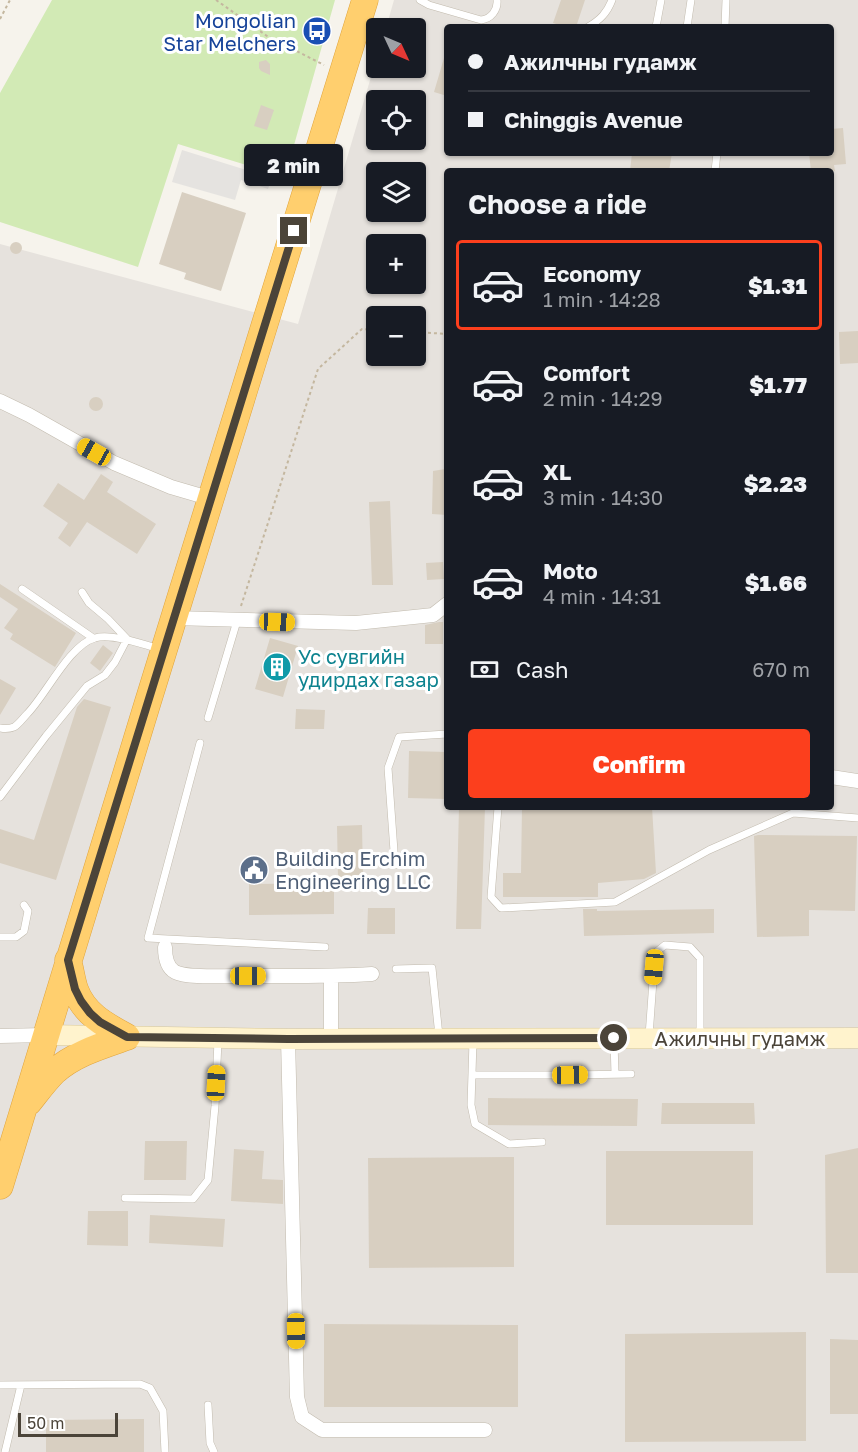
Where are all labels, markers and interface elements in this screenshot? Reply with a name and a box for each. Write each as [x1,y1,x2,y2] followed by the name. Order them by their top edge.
[163,8,296,55] place label: Mongolian Star Melchers
[301,15,333,47] bus stop icon: Mongolian Star Melchers
[366,18,426,78] north arrow
[366,18,426,366] map controls
[504,48,697,75] text: Ажилчны гудамж
[366,90,426,150] button: locate
[504,106,683,133] text: Chinggis Avenue
[244,144,344,186] callout: 2 min
[267,153,320,177] text: 2 min
[366,162,426,222] button: layers
[468,188,647,220] text: Choose a ride
[280,217,307,244] route end
[366,234,426,294] button: +
[471,258,525,312] icon: car
[543,260,641,287] text: Economy
[748,272,807,299] text: $1.31
[543,287,661,311] text: 1 min · 14:28
[366,306,426,366] button: −
[471,357,525,411] icon: car
[543,359,630,386] text: Comfort
[749,371,807,398] text: $1.77
[543,386,663,410] text: 2 min · 14:29
[74,435,114,469] car
[471,456,525,510] icon: car
[543,458,571,485] text: XL
[744,470,807,497] text: $2.23
[543,485,663,509] text: 3 min · 14:30
[471,555,525,609] icon: car
[543,557,598,584] text: Moto
[745,569,807,596] text: $1.66
[543,584,661,608] text: 4 min · 14:31
[259,612,295,632] car
[298,644,439,691] place label: Ус сувгийн удирдах газар
[261,651,293,683] building icon: Ус сувгийн удирдах газар
[468,653,501,686] icon: cash
[516,656,569,683] text: Cash
[752,657,810,681] text: 670 m
[468,729,810,798] button: Confirm
[275,846,431,893] place label: Building Erchim Engineering LLC
[238,854,270,886] public building icon: Building Erchim Engineering LLC
[643,948,665,986] car
[230,967,266,985] car
[600,1024,627,1051] route start
[655,1026,825,1050] street label: Ажилчны гудамж
[206,1065,226,1101] car
[552,1066,588,1084] car
[287,1313,305,1349] car
[18,1410,118,1438] scale bar
[27,1413,64,1433] text: 50 m

